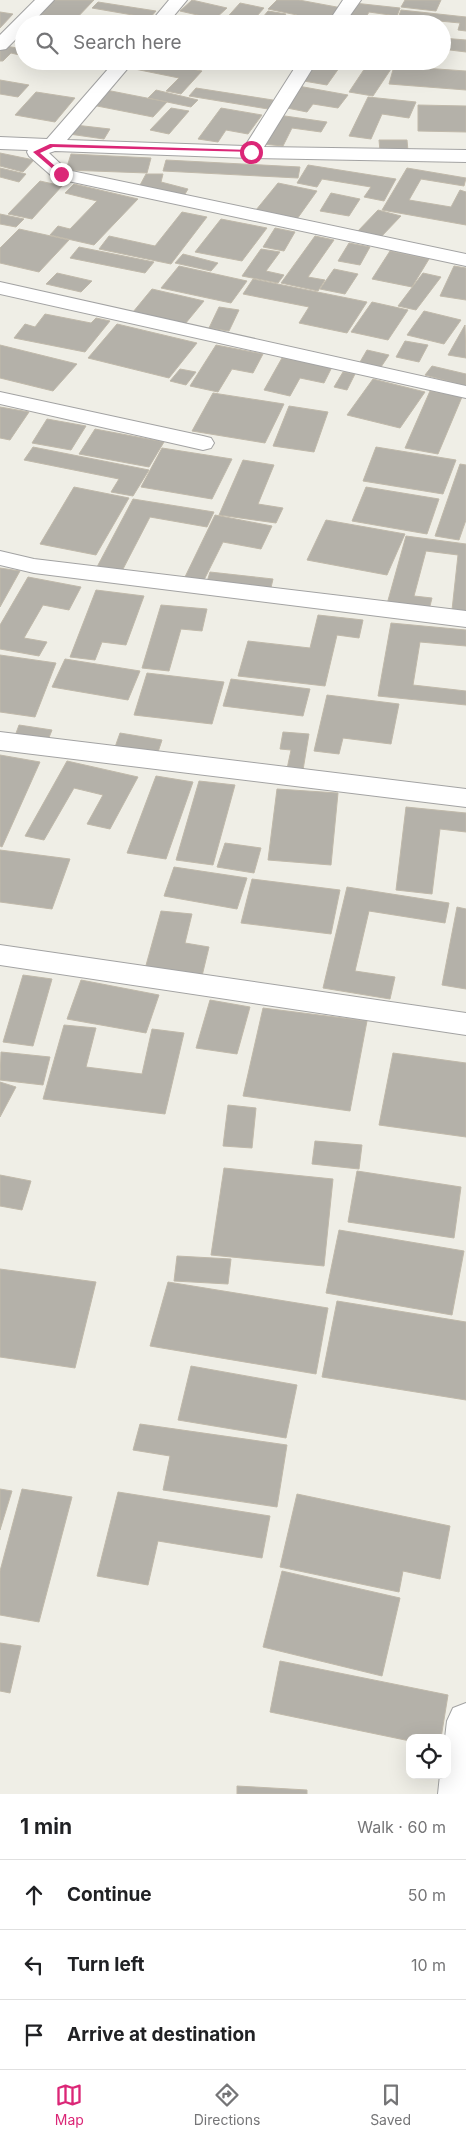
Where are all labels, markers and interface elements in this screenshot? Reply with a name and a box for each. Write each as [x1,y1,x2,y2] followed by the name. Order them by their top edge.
[15,15,451,70] search box
[33,29,61,57] icon: search
[73,31,182,54] text: Search here
[240,141,263,164] route start
[50,163,73,186] route end
[406,1734,451,1779] map controls
[406,1734,451,1779] button: locate
[20,1814,72,1839] text: 1 min
[357,1817,446,1837] text: Walk · 60 m
[20,1881,48,1909] icon: ahead
[67,1883,152,1906] text: Continue
[408,1885,446,1905] text: 50 m
[20,1951,48,1979] icon: left
[67,1953,145,1976] text: Turn left
[411,1955,446,1975] text: 10 m
[20,2021,48,2049] icon: arrive
[67,2023,256,2046] text: Arrive at destination
[55,2081,84,2128] tab: Map
[194,2081,260,2128] tab: Directions
[370,2081,411,2128] tab: Saved

